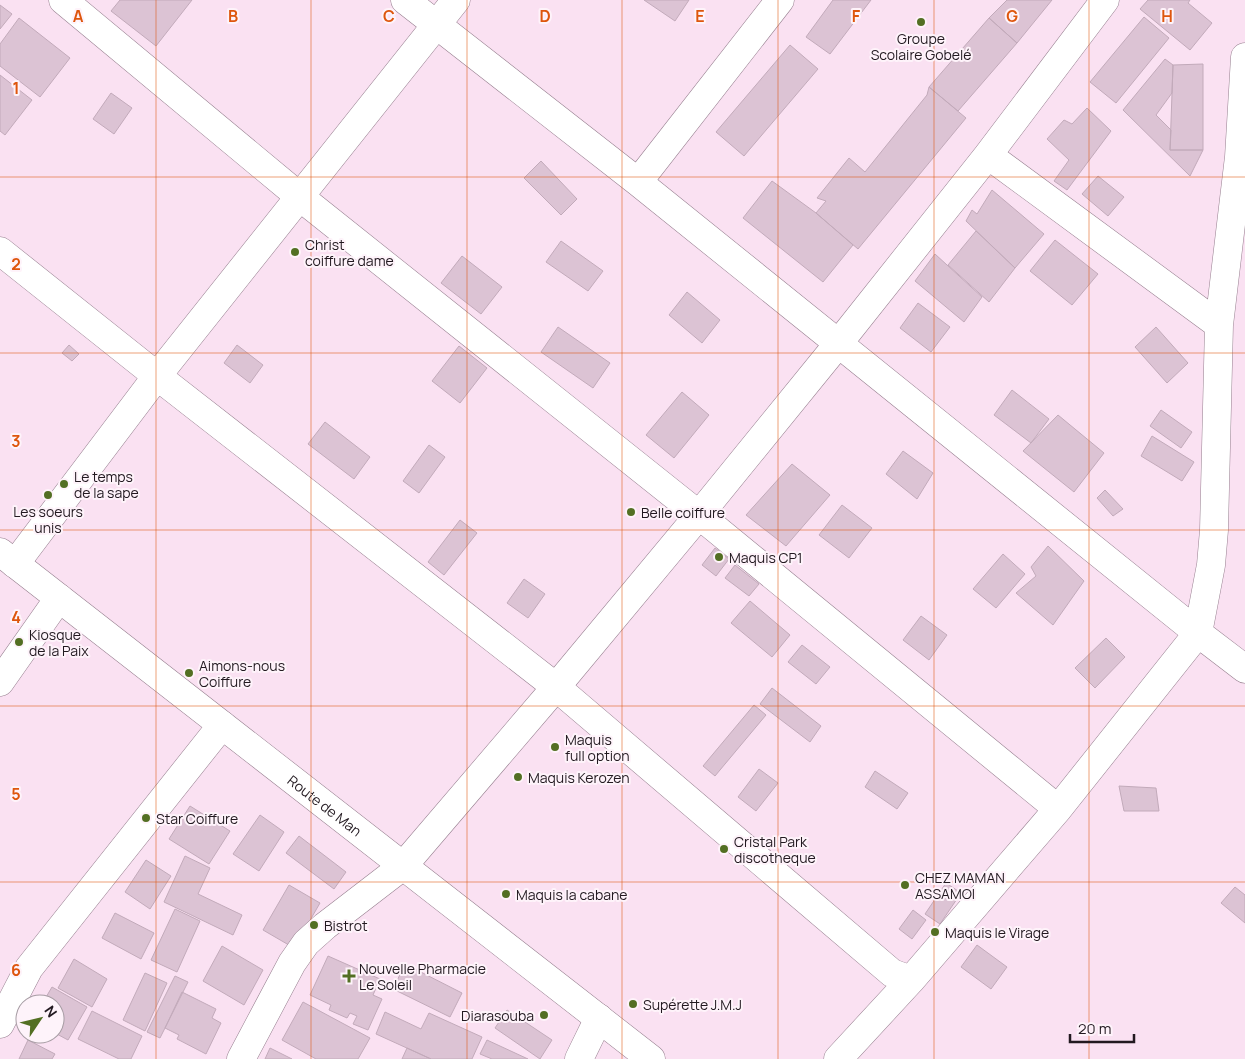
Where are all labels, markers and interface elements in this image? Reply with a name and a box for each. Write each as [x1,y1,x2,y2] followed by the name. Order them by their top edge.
[73,5,84,27] text: A
[228,5,238,27] text: B
[383,5,395,27] text: C
[539,5,551,27] text: D
[695,5,705,27] text: E
[852,5,861,27] text: F
[1006,5,1018,27] text: G
[1161,5,1173,27] text: H
[915,16,927,28] marker: Groupe Scolaire Gobelé
[871,29,971,64] place label: Groupe Scolaire Gobelé
[12,77,20,99] text: 1
[305,235,394,270] place label: Christ coiffure dame
[289,246,301,258] marker: Christ coiffure dame
[11,253,21,275] text: 2
[11,430,21,452] text: 3
[74,467,139,502] place label: Le temps de la sape
[58,478,70,490] marker: Le temps de la sape
[42,489,54,501] marker: Les soeurs unis
[13,502,83,537] place label: Les soeurs unis
[641,503,725,522] place label: Belle coiffure
[625,506,637,518] marker: Belle coiffure
[729,548,803,567] place label: Maquis CP1
[713,551,725,563] marker: Maquis CP1
[11,606,21,628] text: 4
[29,625,89,660] place label: Kiosque de la Paix
[13,636,25,648] marker: Kiosque de la Paix
[199,656,285,691] place label: Aimons-nous Coiffure
[183,667,195,679] marker: Aimons-nous Coiffure
[565,730,630,765] place label: Maquis full option
[549,741,561,753] marker: Maquis full option
[528,768,630,787] place label: Maquis Kerozen
[284,770,366,840] street label: Route de Man
[512,771,524,783] marker: Maquis Kerozen
[11,783,21,805] text: 5
[156,809,238,828] place label: Star Coiffure
[140,812,152,824] marker: Star Coiffure
[734,832,816,867] place label: Cristal Park discotheque
[718,843,730,855] marker: Cristal Park discotheque
[915,868,1005,903] place label: CHEZ MAMAN ASSAMOI
[899,879,911,891] marker: CHEZ MAMAN ASSAMOI
[516,885,627,904] place label: Maquis la cabane
[500,888,512,900] marker: Maquis la cabane
[324,916,368,935] place label: Bistrot
[308,919,320,931] marker: Bistrot
[945,923,1049,942] place label: Maquis le Virage
[929,926,941,938] marker: Maquis le Virage
[11,959,21,981] text: 6
[359,959,486,994] place label: Nouvelle Pharmacie Le Soleil
[343,970,355,982] marker: Nouvelle Pharmacie Le Soleil
[15,994,65,1044] north arrow
[643,995,742,1014] place label: Supérette J.M.J
[627,998,639,1010] marker: Supérette J.M.J
[40,1002,62,1021] text: N
[461,1006,534,1025] place label: Diarasouba
[538,1009,550,1021] marker: Diarasouba
[1070,1012,1134,1044] scale bar
[1078,1018,1111,1039] text: 20 m

